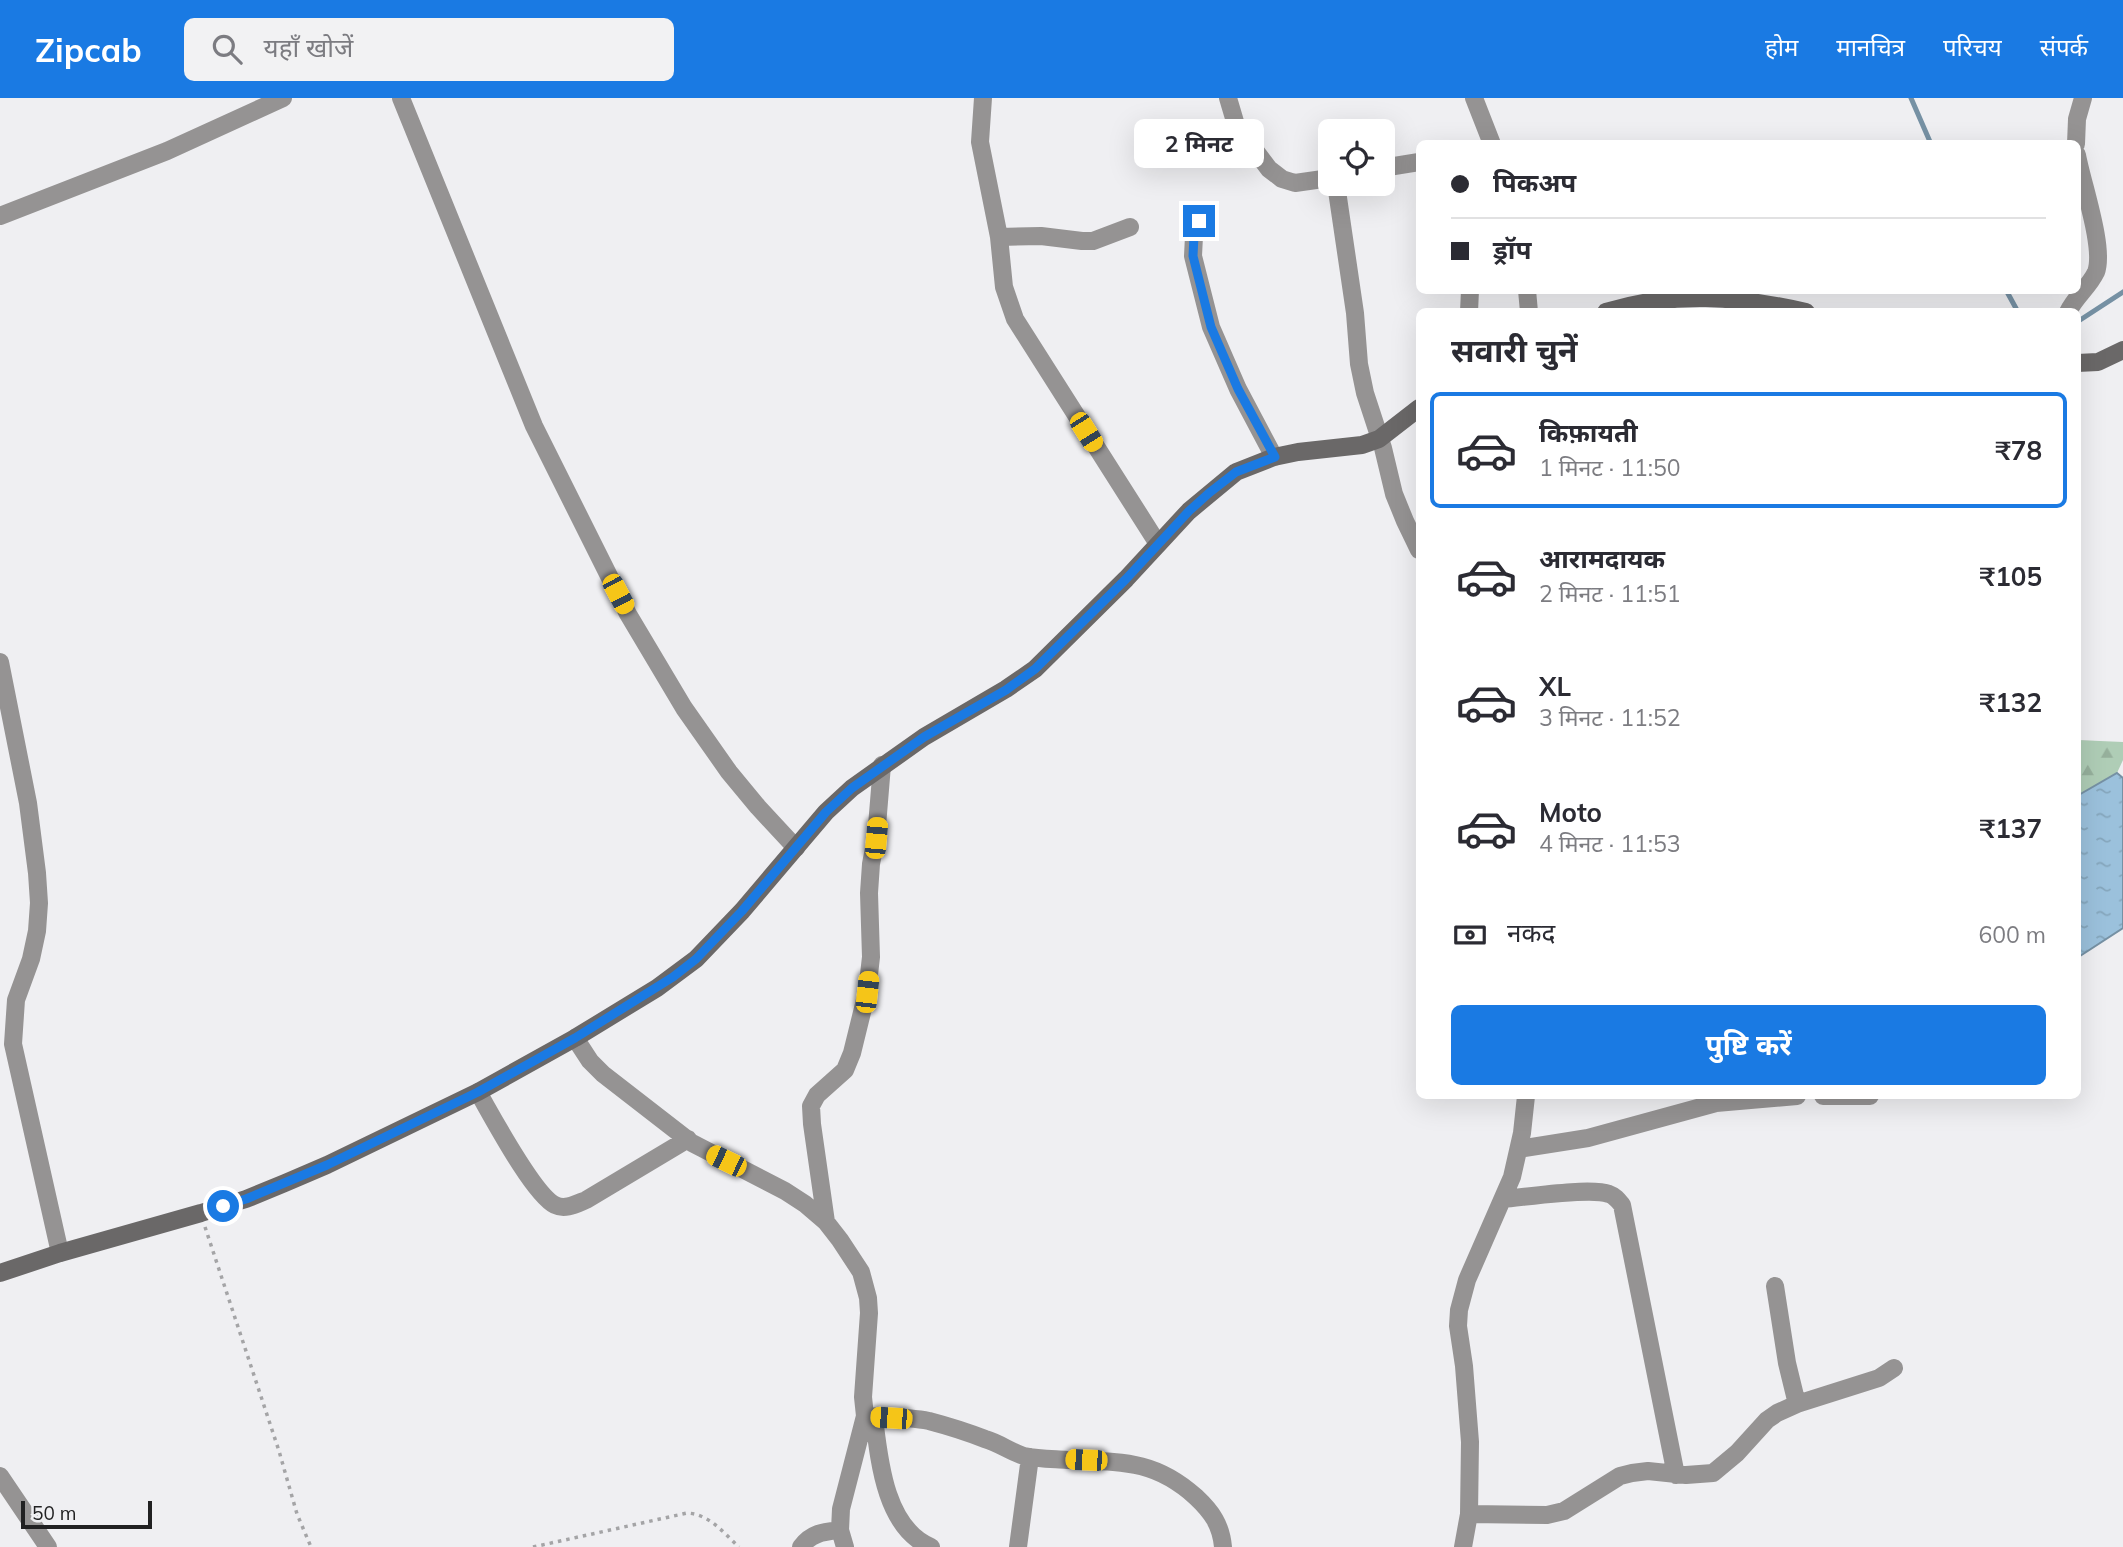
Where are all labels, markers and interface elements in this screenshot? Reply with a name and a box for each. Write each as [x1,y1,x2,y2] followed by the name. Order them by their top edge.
[184,18,674,81] search box
[35,29,142,70] text: Zipcab
[208,30,246,68] icon: search
[264,31,353,64] text: यहाँ खोजें
[1765,32,1798,62] text: होम
[1836,32,1905,62] text: मानचित्र
[1943,32,2002,62] text: परिचय
[2040,32,2088,62] text: संपर्क
[1318,119,1395,196] map controls
[1318,119,1395,196] button: locate
[1134,120,1264,169] callout: 2 मिनट
[1165,129,1233,158] text: 2 मिनट
[1493,166,1576,199] text: पिकअप
[1183,205,1215,237] route end
[1493,233,1531,266] text: ड्रॉप
[1451,330,1578,370] text: सवारी चुनें
[1066,409,1107,455] car
[1539,416,1638,449] text: किफ़ायती
[1455,419,1518,482] icon: car
[1995,434,2042,467] text: ₹78
[1539,453,1681,482] text: 1 मिनट · 11:50
[1539,542,1665,575] text: आरामदायक
[1455,545,1518,608] icon: car
[1980,560,2042,593] text: ₹105
[599,571,638,617] car
[1539,579,1681,608] text: 2 मिनट · 11:51
[1539,670,1571,703] text: XL
[1455,671,1518,734] icon: car
[1980,686,2042,719] text: ₹132
[1539,703,1681,732] text: 3 मिनट · 11:52
[1539,796,1602,829] text: Moto
[1455,797,1518,860] icon: car
[1980,812,2042,845] text: ₹137
[864,816,889,860] car
[1539,829,1681,858] text: 4 मिनट · 11:53
[1451,916,1489,954] icon: cash
[1507,916,1555,949] text: नकद
[1978,920,2046,949] text: 600 m
[855,970,880,1014] car
[1451,1005,2046,1085] button: पुष्टि करें
[703,1142,750,1180] car
[207,1190,239,1222] route start
[870,1406,913,1430] car
[1065,1449,1108,1471] car
[21,1498,152,1530] scale bar
[32,1501,76,1525] text: 50 m

